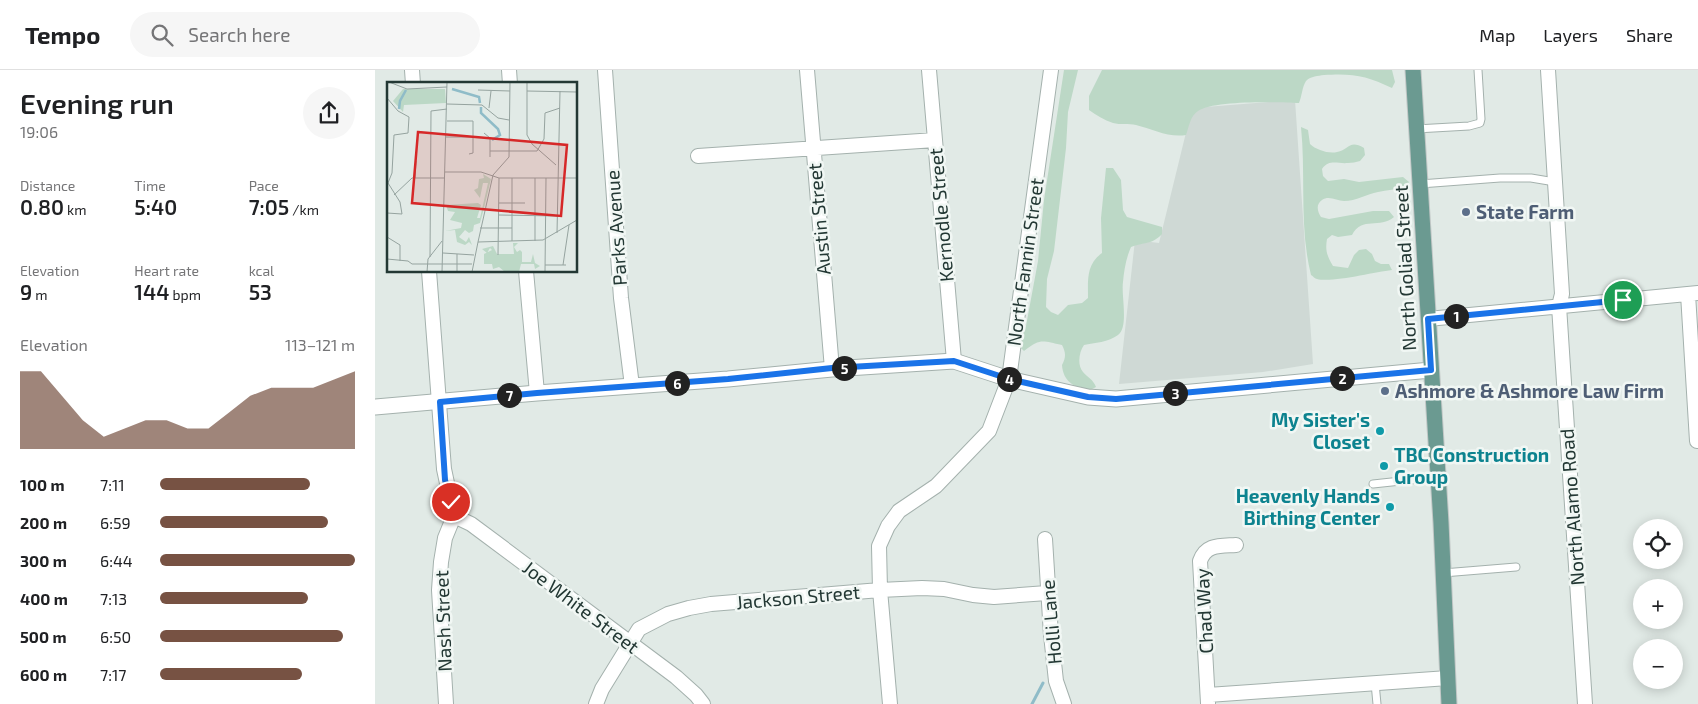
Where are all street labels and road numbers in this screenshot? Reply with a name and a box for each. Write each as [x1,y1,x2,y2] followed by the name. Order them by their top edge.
[923,147,958,283] street label: Kernodle Street
[802,162,835,276] street label: Austin Street
[600,169,631,287] street label: Parks Avenue
[1001,176,1048,347] street label: North Fannin Street
[1389,185,1420,351] street label: North Goliad Street
[1555,428,1588,586] street label: North Alamo Road
[519,555,644,658] street label: Joe White Street
[1190,568,1217,654] street label: Chad Way
[429,570,456,672] street label: Nash Street
[1035,579,1066,665] street label: Holli Lane
[735,580,861,613] street label: Jackson Street

